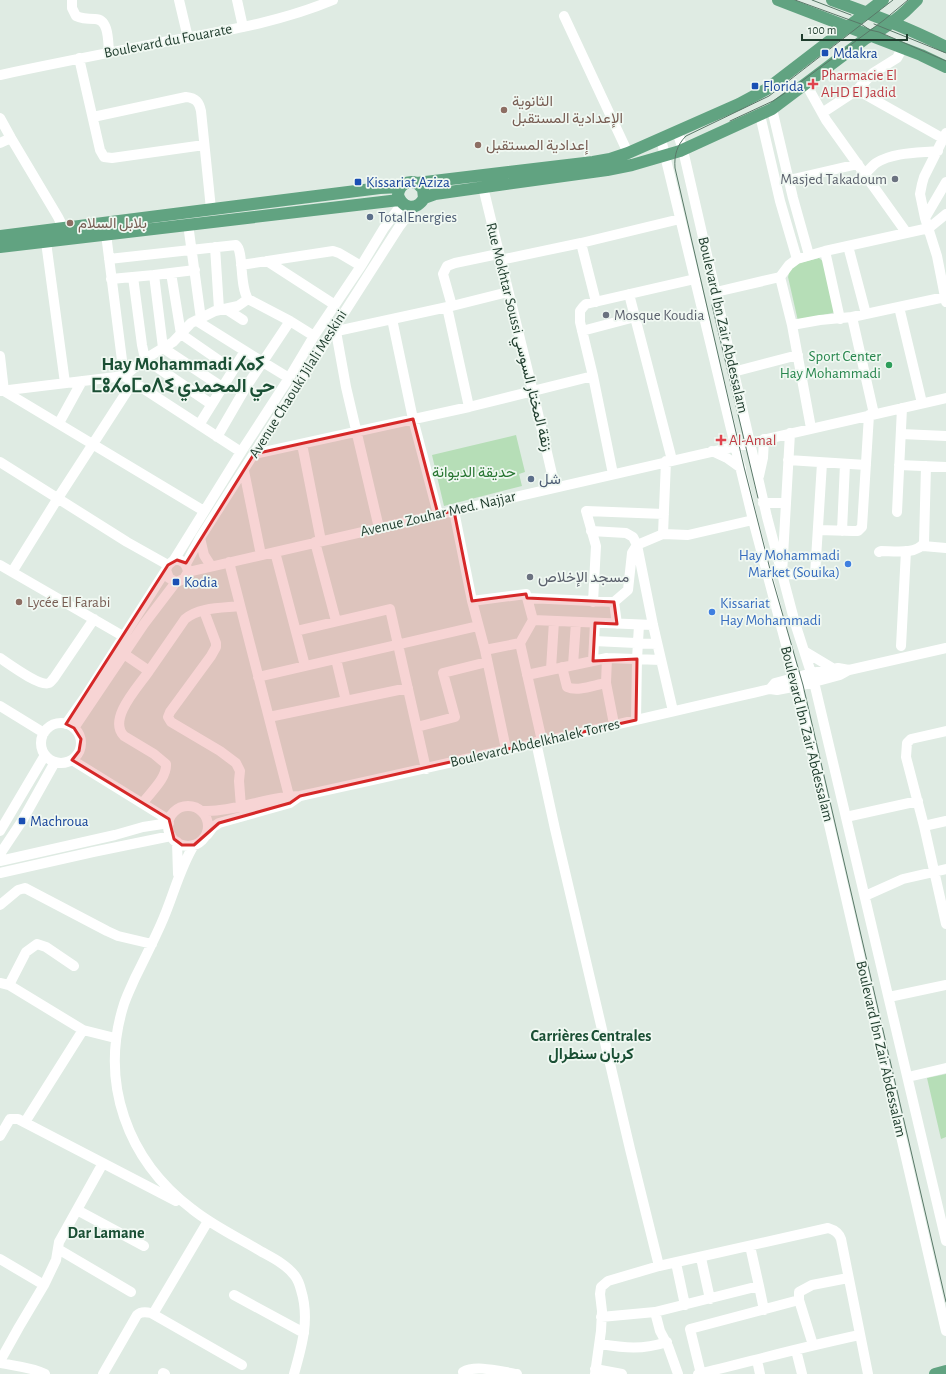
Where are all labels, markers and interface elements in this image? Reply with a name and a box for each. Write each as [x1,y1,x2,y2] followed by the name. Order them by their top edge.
[802,16,907,42] scale bar
[103,21,233,61] street label: Boulevard du Fouarate
[808,24,836,36] text: 100 m
[833,46,878,61] place label: Mdakra
[820,48,830,58] marker: Mdakra
[821,68,897,100] place label: Pharmacie El AHD El Jadid
[763,79,804,94] place label: Florida
[808,79,818,89] marker: Pharmacie El AHD El Jadid
[750,81,760,91] marker: Florida
[512,94,623,128] place label: الثانوية الإعدادية المستقبل
[499,105,509,115] marker: الثانوية الإعدادية المستقبل
[486,138,589,155] place label: إعدادية المستقبل
[473,140,483,150] marker: إعدادية المستقبل
[780,172,887,187] place label: Masjed Takadoum
[890,174,900,184] marker: Masjed Takadoum
[366,175,450,190] place label: Kissariat Aziza
[353,177,363,187] marker: Kissariat Aziza
[378,210,457,225] place label: TotalEnergies
[365,212,375,222] marker: TotalEnergies
[78,216,147,233] place label: بلابل السلام
[65,218,75,228] marker: بلابل السلام
[478,221,555,454] street label: Rue Mokhtar Soussi زنقة المختار السوسي
[695,235,751,415] street label: Boulevard Ibn Zair Abdessalam
[246,307,350,461] street label: Avenue Chaouki Jilali Meskini
[614,308,704,323] place label: Mosque Koudia
[601,310,611,320] marker: Mosque Koudia
[780,349,881,381] place label: Sport Center Hay Mohammadi
[91,355,275,402] district label: Hay Mohammadi ⵃⴰⵢ ⵎⵓⵃⴰⵎⴰⴷⵉ حي المحمدي
[884,360,894,370] marker: Sport Center Hay Mohammadi
[729,433,776,448] place label: Al-Amal
[716,435,726,445] marker: Al-Amal
[432,465,516,481] park label: حديقة الديوانة
[539,472,561,488] place label: شل
[526,474,536,484] marker: شل
[359,489,517,539] street label: Avenue Zouhar Med. Najjar
[739,548,840,580] place label: Hay Mohammadi Market (Souika)
[843,559,853,569] marker: Hay Mohammadi Market (Souika)
[538,570,629,587] place label: مسجد الإخلاص
[525,572,535,582] marker: مسجد الإخلاص
[184,575,218,590] place label: Kodia
[171,577,181,587] marker: Kodia
[27,595,110,610] place label: Lycée El Farabi
[720,596,821,628] place label: Kissariat Hay Mohammadi
[14,597,24,607] marker: Lycée El Farabi
[707,607,717,617] marker: Kissariat Hay Mohammadi
[778,645,836,823] street label: Boulevard Ibn Zair Abdessalam
[449,716,621,770] street label: Boulevard Abdelkhalek Torres
[30,814,89,829] place label: Machroua
[17,816,27,826] marker: Machroua
[853,959,909,1139] street label: Boulevard Ibn Zair Abdessalam
[531,1028,651,1064] district label: Carrières Centrales كريان سنطرال
[67,1225,145,1241] district label: Dar Lamane

